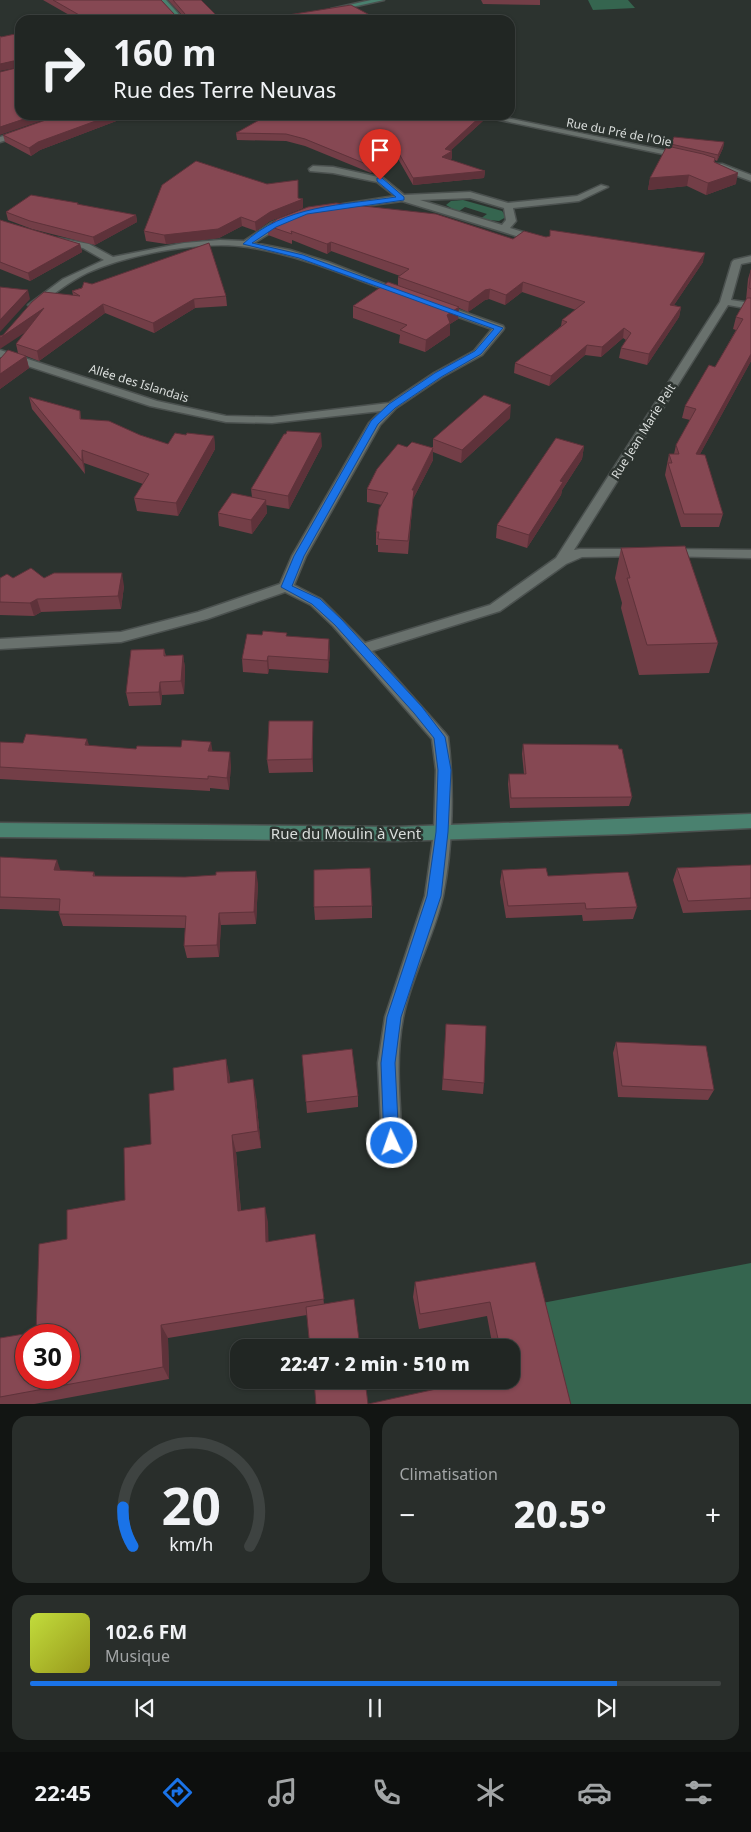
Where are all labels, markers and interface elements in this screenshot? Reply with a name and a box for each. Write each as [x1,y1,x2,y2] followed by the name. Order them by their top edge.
[113,29,216,76] text: 160 m
[30,35,95,100] icon: right
[113,74,336,104] text: Rue des Terre Neuvas
[565,113,673,151] street label: Rue du Pré de l'Oie
[359,129,401,180] pin
[366,136,394,164] icon: arrive
[87,360,191,406] street label: Allée des Islandais
[607,380,679,482] street label: Rue Jean Marie Pelt
[271,823,422,843] street label: Rue du Moulin à Vent
[365,1116,417,1168] position arrow
[15,1324,80,1389] speed limit sign: 30
[280,1351,470,1377] text: 22:47 · 2 min · 510 m
[400,1463,498,1485] text: Climatisation
[161,1469,221,1540] text: 20
[514,1487,607,1539] text: 20.5°
[400,1495,416,1533] text: −
[705,1495,721,1533] text: +
[169,1532,213,1556] text: km/h
[105,1619,187,1645] text: 102.6 FM
[105,1645,170,1667] text: Musique
[131,1694,159,1722] icon: previous
[361,1694,389,1722] icon: pause
[592,1694,620,1722] icon: next
[160,1775,195,1810] icon: directions
[265,1775,300,1810] icon: music
[369,1775,404,1810] icon: phone
[473,1775,508,1810] icon: climate
[577,1775,612,1810] icon: car
[681,1775,716,1810] icon: filters
[35,1777,91,1807] text: 22:45

